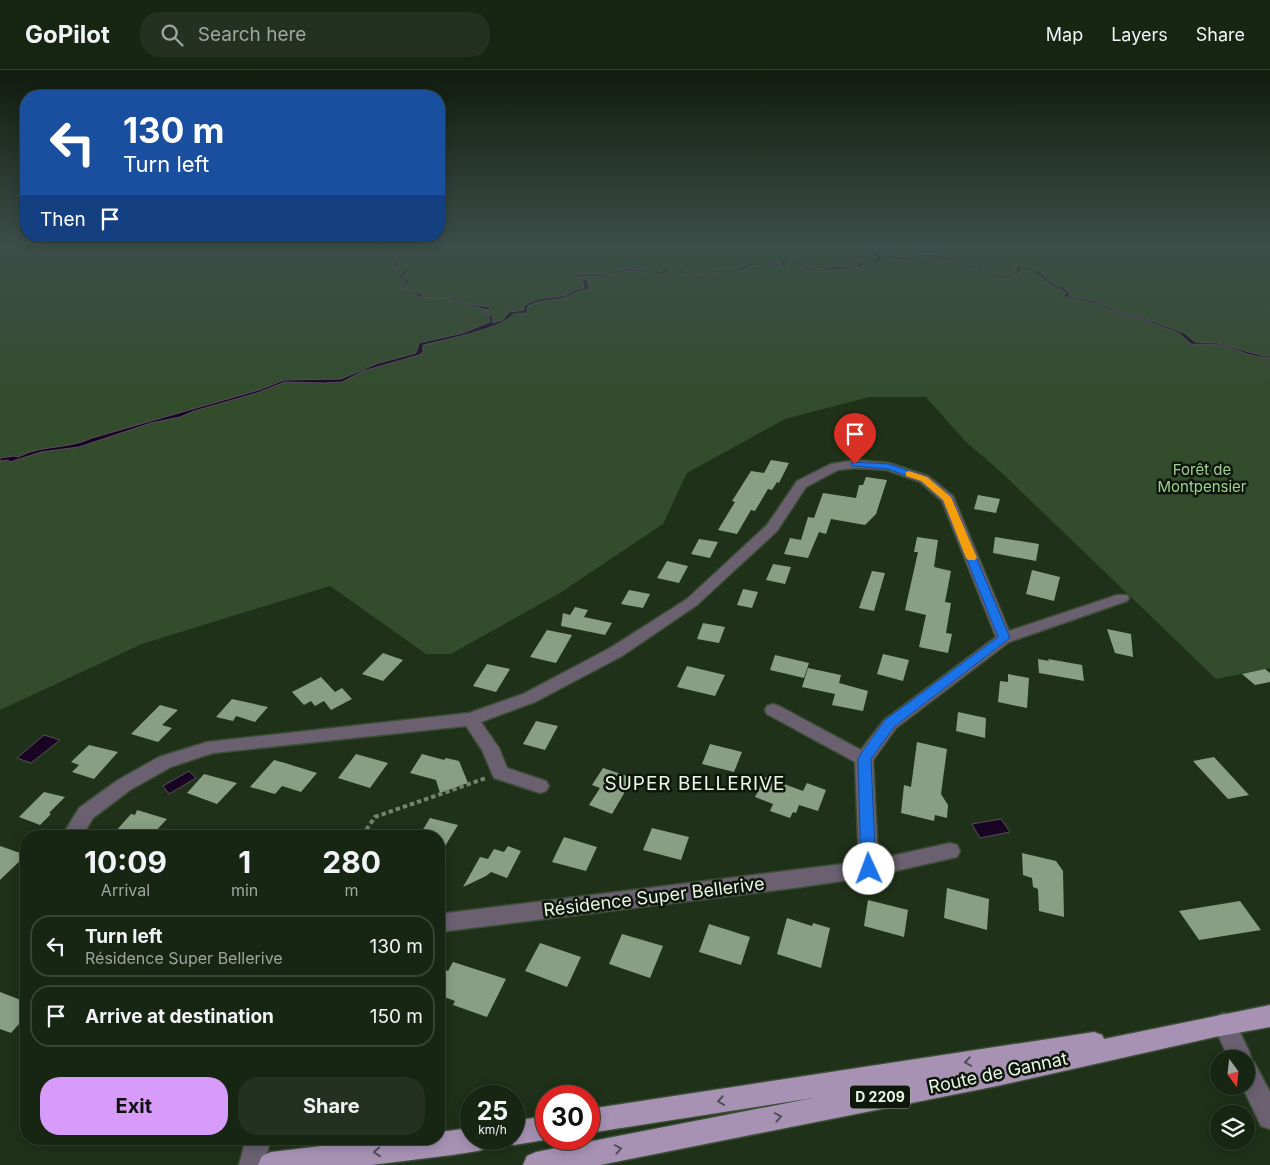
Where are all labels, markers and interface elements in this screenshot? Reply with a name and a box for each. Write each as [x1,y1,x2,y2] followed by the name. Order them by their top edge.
[140,12,490,57] search box
[25,20,110,49] text: GoPilot
[158,21,186,49] icon: search
[198,23,306,46] text: Search here
[1046,24,1083,45] text: Map
[1111,24,1168,45] text: Layers
[1196,24,1245,45] text: Share
[123,109,225,151] text: 130 m
[40,110,105,175] icon: left
[123,151,209,177] text: Turn left
[96,205,124,233] icon: arrive
[40,208,86,231] text: Then
[834,413,876,464] pin
[841,420,869,448] icon: arrive
[1157,460,1247,496] park label: Forêt de Montpensier
[604,772,786,795] district label: SUPER BELLERIVE
[842,842,894,894] position arrow
[84,844,167,880] text: 10:09
[238,844,251,880] text: 1
[322,844,381,880] text: 280
[542,873,766,920] street label: Résidence Super Bellerive
[101,880,150,900] text: Arrival
[231,880,258,900] text: min
[345,880,359,900] text: m
[85,925,163,948] text: Turn left
[42,932,70,960] icon: left
[370,935,423,958] text: 130 m
[85,948,283,968] text: Résidence Super Bellerive
[42,1002,70,1030] icon: arrive
[85,1005,274,1028] text: Arrive at destination
[370,1005,423,1028] text: 150 m
[927,1048,1069,1097] street label: Route de Gannat
[1210,1050,1255,1095] north arrow
[1210,1050,1255,1150] map controls
[963,1057,972,1067] one-way arrow
[40,1077,228,1135] button: Exit
[238,1077,425,1135] button: Share
[535,1085,600,1150] speed limit sign: 30
[850,1086,910,1108] road number: D 2209
[716,1095,725,1105] one-way arrow
[477,1096,508,1126] text: 25
[1210,1105,1255,1150] button: layers
[773,1113,782,1123] one-way arrow
[478,1122,507,1137] text: km/h
[614,1144,623,1154] one-way arrow
[373,1146,381,1157] one-way arrow

